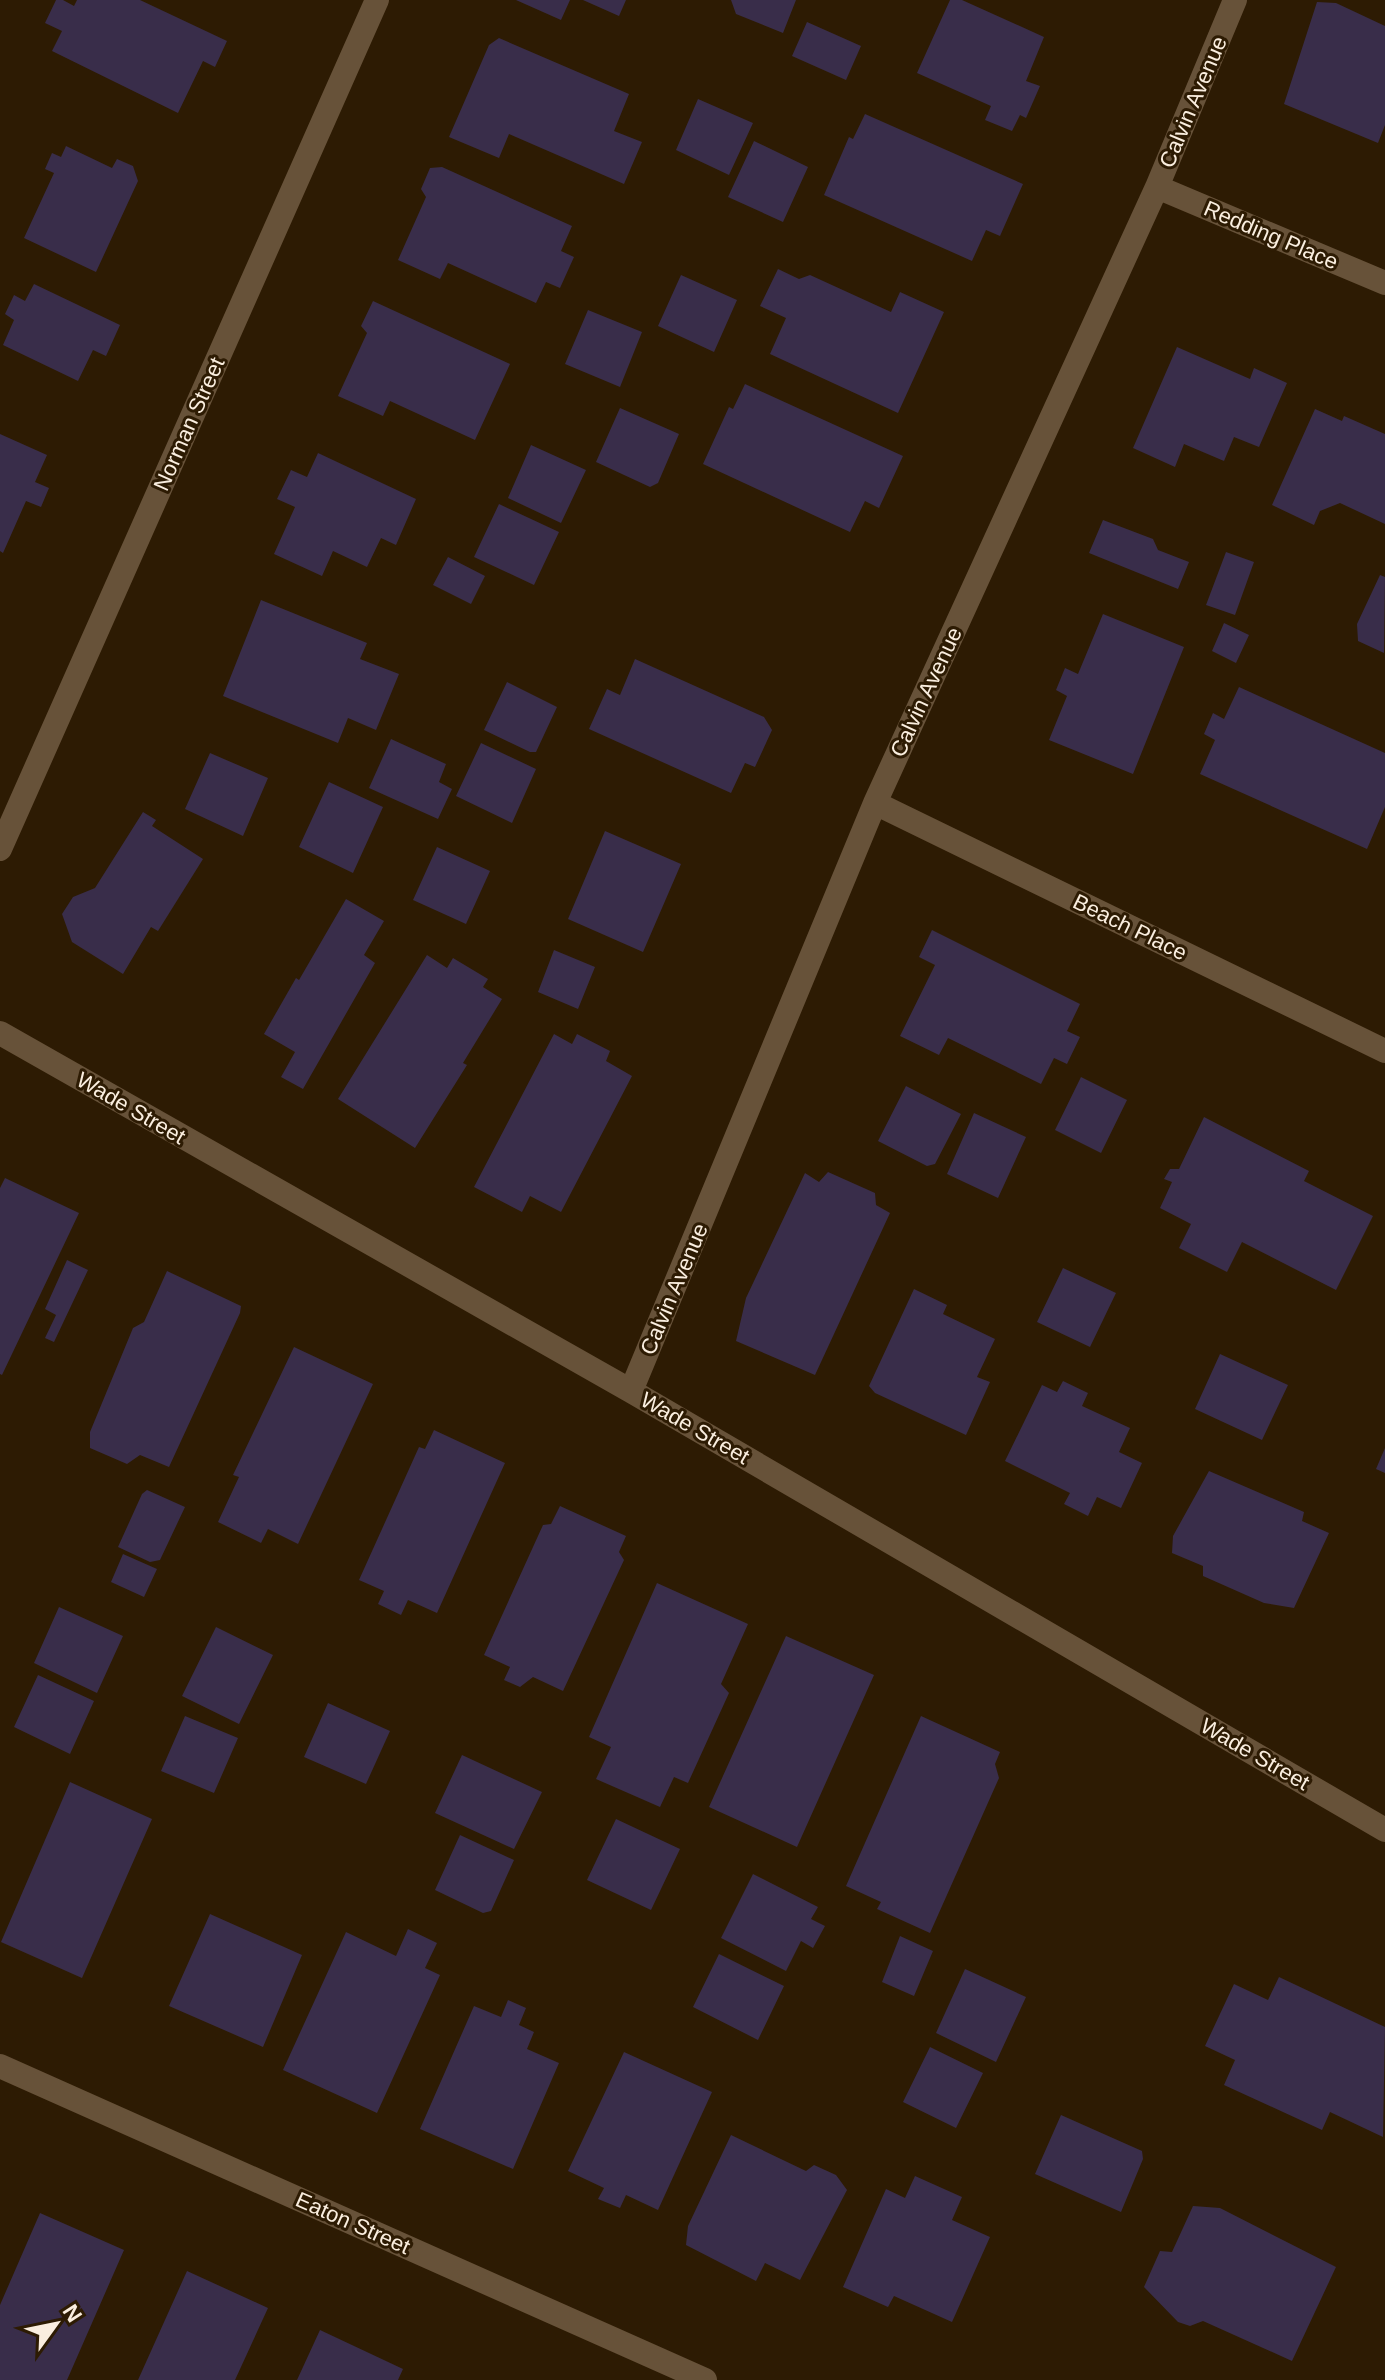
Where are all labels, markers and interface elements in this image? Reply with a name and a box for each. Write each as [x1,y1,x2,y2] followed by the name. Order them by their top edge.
[1154,33,1232,171] street label: Calvin Avenue
[1200,196,1342,274] street label: Redding Place
[148,354,230,494] street label: Norman Street
[885,623,967,761] street label: Calvin Avenue
[1069,889,1191,965] street label: Beach Place
[72,1067,190,1149] street label: Wade Street
[635,1220,713,1358] street label: Calvin Avenue
[636,1387,754,1469] street label: Wade Street
[1196,1713,1314,1795] street label: Wade Street
[292,2187,414,2259] street label: Eaton Street
[16,2284,96,2364] north arrow
[58,2300,87,2327] text: N

